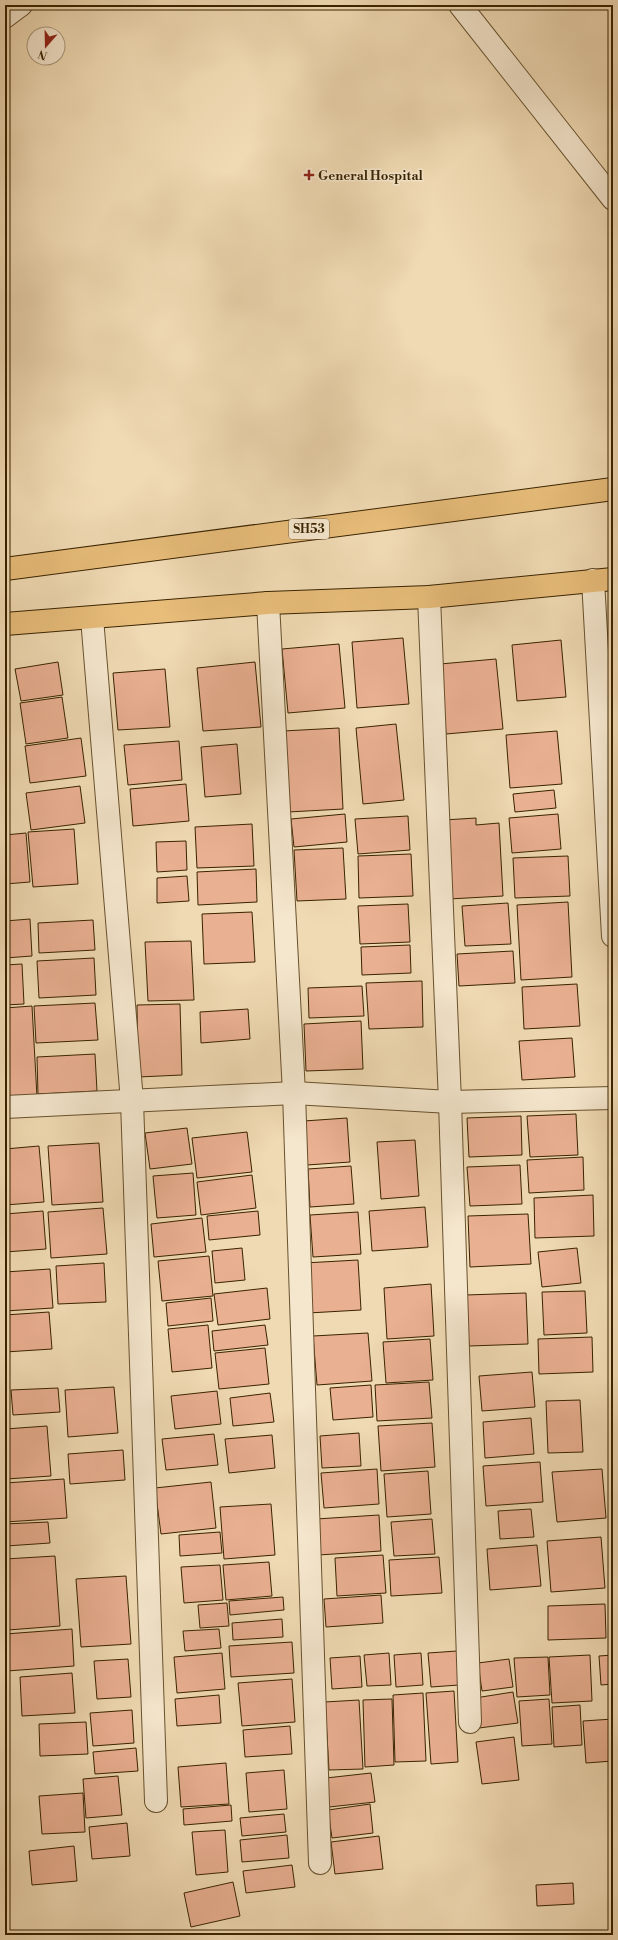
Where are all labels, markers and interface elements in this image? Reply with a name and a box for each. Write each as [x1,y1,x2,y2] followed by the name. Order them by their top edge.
[26,26,66,66] north arrow
[36,46,49,63] text: N
[318,168,423,184] place label: General Hospital
[303,169,315,181] marker: General Hospital
[289,519,329,539] road number: SH53

